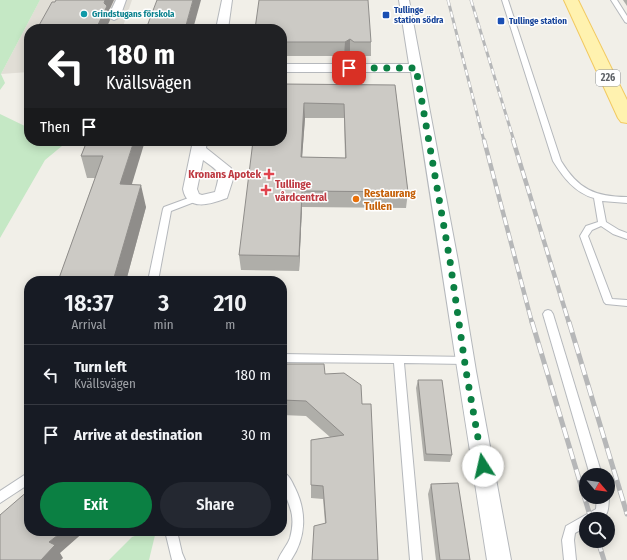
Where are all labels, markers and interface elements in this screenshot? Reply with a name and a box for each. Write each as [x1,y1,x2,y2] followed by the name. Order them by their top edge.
[394,5,444,25] place label: Tullinge station södra
[79,9,89,19] marker: Grindstugans förskola
[92,9,175,19] place label: Grindstugans förskola
[381,10,391,20] marker: Tullinge station södra
[496,16,506,26] marker: Tullinge station
[509,16,567,26] place label: Tullinge station
[106,38,175,71] text: 180 m
[40,40,92,92] icon: left
[332,51,366,85] pin
[338,57,360,79] icon: arrive
[596,70,620,86] road number: 226
[106,72,192,94] text: Kvällsvägen
[78,116,100,138] icon: arrive
[40,118,70,136] text: Then
[188,168,261,181] place label: Kronans Apotek
[264,169,274,179] marker: Kronans Apotek
[274,178,328,204] place label: Tullinge vårdcentral
[260,184,272,196] marker: Tullinge vårdcentral
[364,187,416,213] place label: Restaurang Tullen
[351,194,361,204] marker: Restaurang Tullen
[64,289,113,317] text: 18:37
[158,289,169,317] text: 3
[214,289,247,317] text: 210
[71,317,106,332] text: Arrival
[153,317,174,332] text: min
[225,317,235,332] text: m
[74,358,127,376] text: Turn left
[40,364,62,386] icon: left
[235,366,271,384] text: 180 m
[74,376,136,391] text: Kvällsvägen
[40,424,62,446] icon: arrive
[74,426,202,444] text: Arrive at destination
[241,426,271,444] text: 30 m
[462,445,504,487] position arrow
[579,468,615,504] north arrow
[579,468,615,548] map controls
[40,482,152,528] button: Exit
[160,482,271,528] button: Share
[579,512,615,548] button: search

